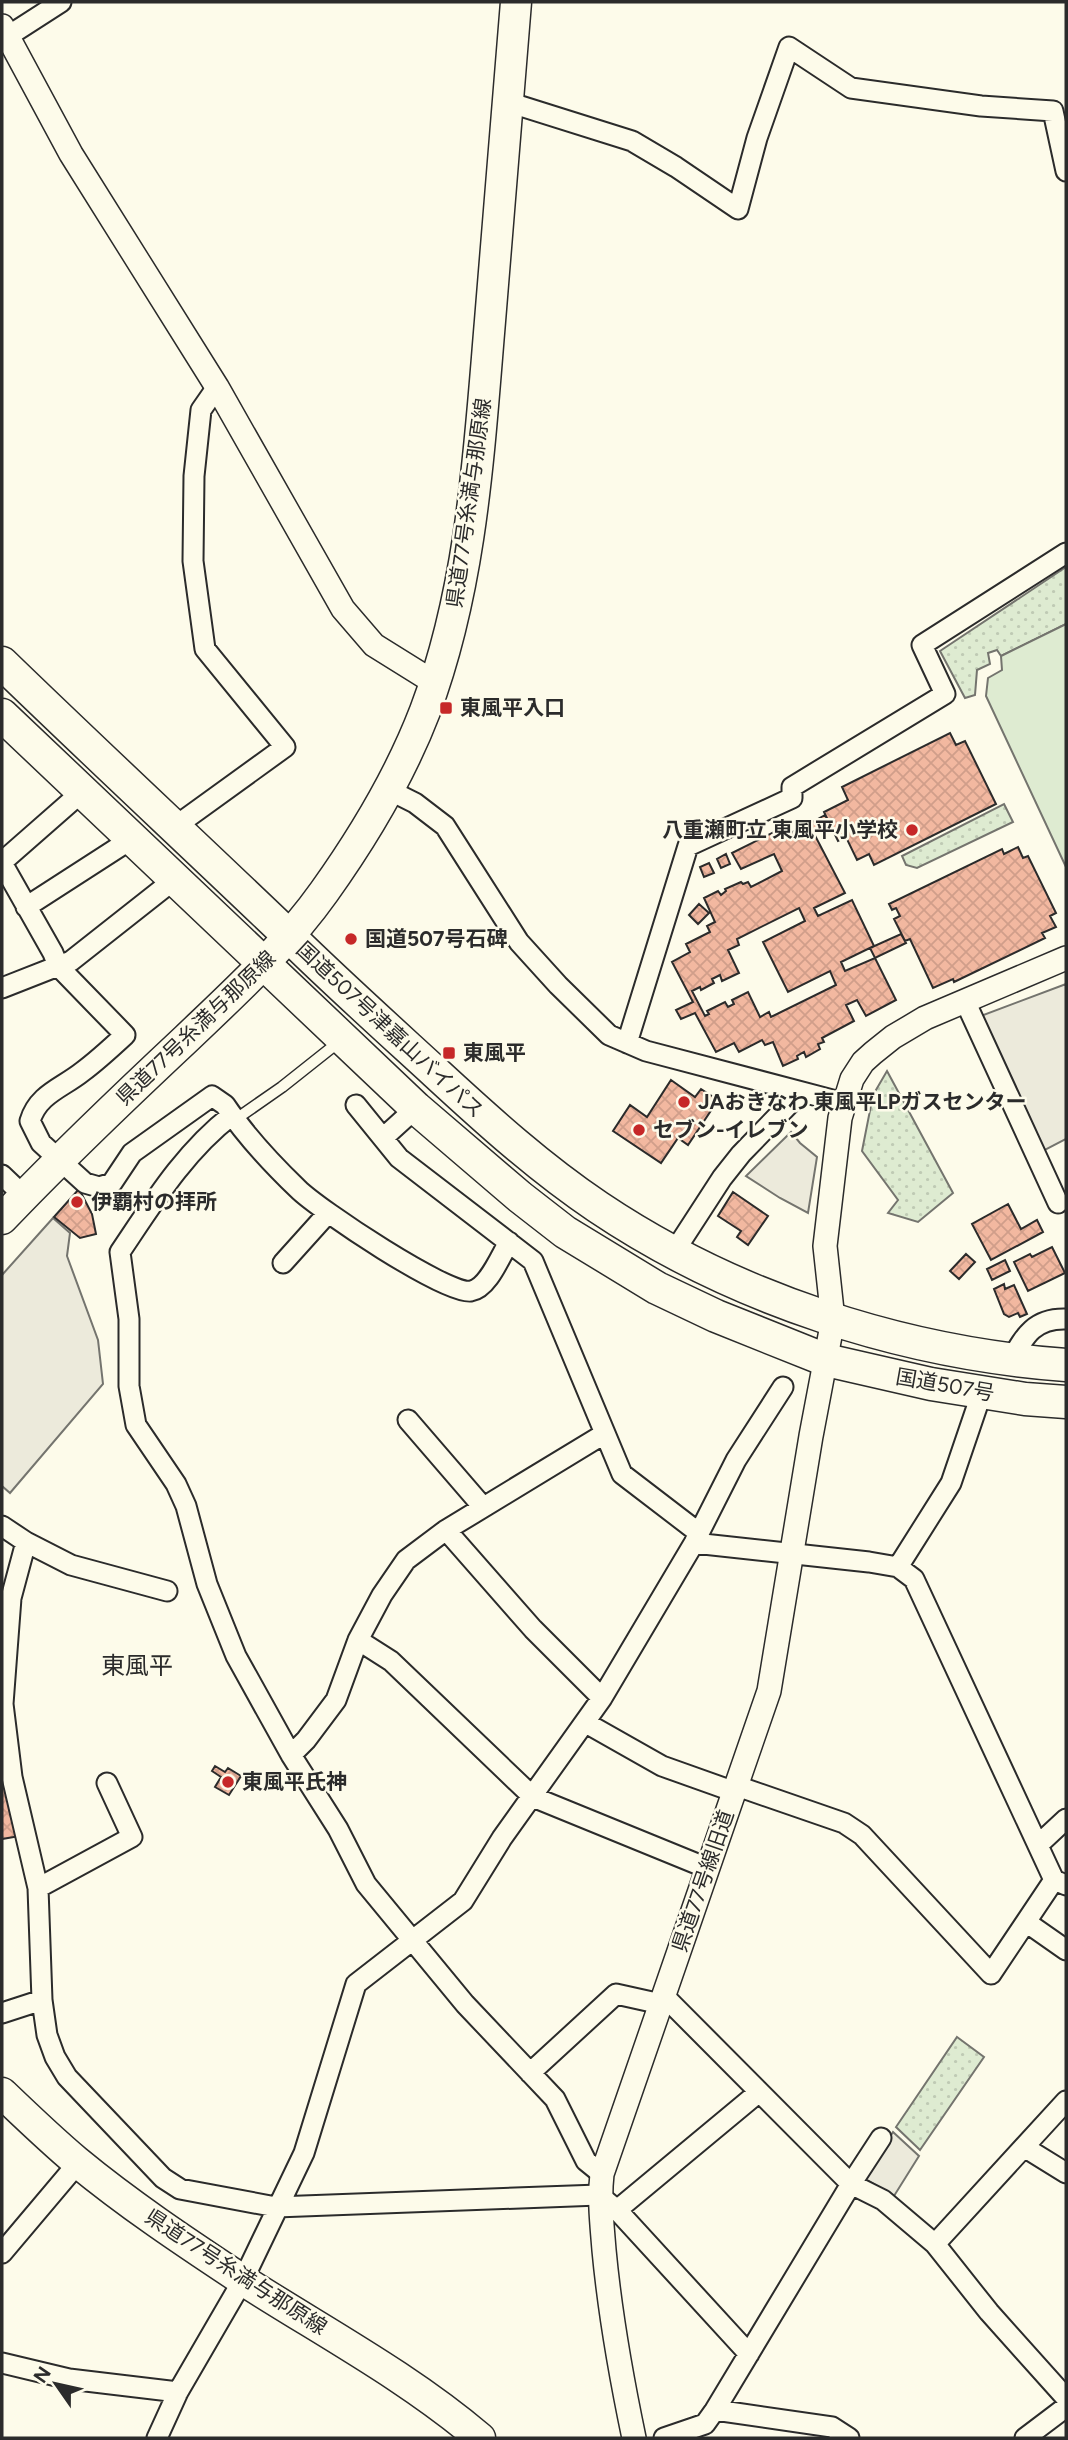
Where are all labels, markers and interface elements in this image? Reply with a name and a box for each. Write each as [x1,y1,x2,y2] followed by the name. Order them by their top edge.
[441,396,496,609] street label: 県道77号糸満与那原線
[460,695,565,720] place label: 東風平入口
[438,700,454,716] marker: 東風平入口
[662,817,898,842] place label: 八重瀬町立 東風平小学校
[904,822,920,838] marker: 八重瀬町立 東風平小学校
[365,926,507,951] place label: 国道507号石碑
[343,931,359,947] marker: 国道507号石碑
[292,936,489,1123] street label: 国道507号津嘉山バイパス
[111,945,280,1110] street label: 県道77号糸満与那原線
[463,1040,526,1065] place label: 東風平
[441,1045,457,1061] marker: 東風平
[698,1089,1027,1114] place label: JAおきなわ 東風平LPガスセンター
[676,1094,692,1110] marker: JAおきなわ 東風平LPガスセンター
[653,1117,809,1142] place label: セブン-イレブン
[631,1122,647,1138] marker: セブン-イレブン
[91,1189,217,1214] place label: 伊覇村の拝所
[69,1194,85,1210] marker: 伊覇村の拝所
[894,1364,996,1405] street label: 国道507号
[101,1651,173,1680] district label: 東風平
[242,1769,347,1794] place label: 東風平氏神
[220,1774,236,1790] marker: 東風平氏神
[667,1807,739,1955] street label: 県道77号線旧道
[141,2203,332,2340] street label: 県道77号糸満与那原線
[21,2349,91,2419] north arrow
[29,2362,56,2387] text: N

